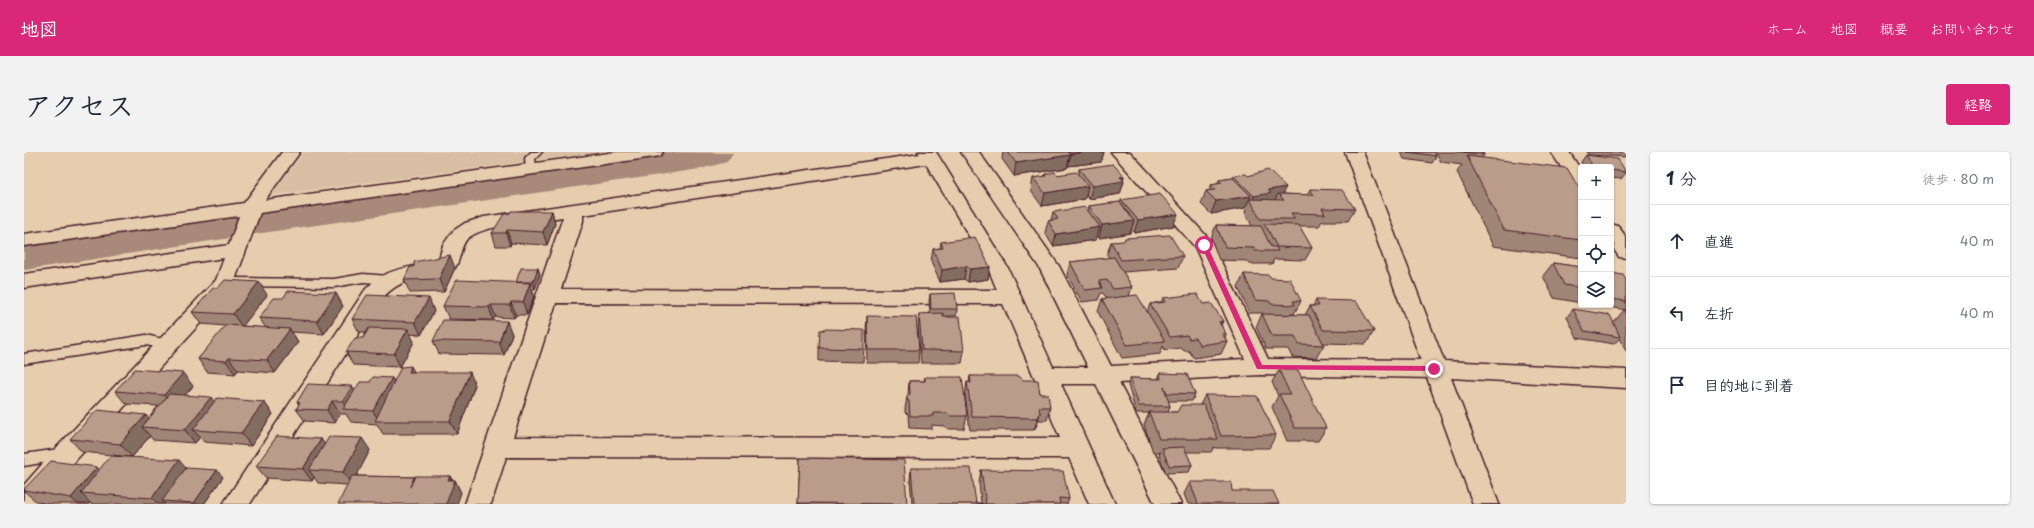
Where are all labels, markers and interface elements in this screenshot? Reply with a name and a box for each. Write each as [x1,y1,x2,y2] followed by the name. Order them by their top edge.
[20,14,58,42] text: 地図
[1767,18,1808,39] text: ホーム
[1830,18,1858,39] text: 地図
[1880,18,1908,39] text: 概要
[1930,18,2014,39] text: お問い合わせ
[24,83,134,126] text: アクセス
[1946,84,2010,125] button: 経路
[1578,164,1614,308] map controls
[1578,164,1614,200] button: +
[1666,165,1697,191] text: 1 分
[1923,169,1994,188] text: 徒歩 · 80 m
[1578,200,1614,236] button: −
[1704,229,1734,252] text: 直進
[1666,230,1688,252] icon: ahead
[1960,231,1994,250] text: 40 m
[1195,236,1213,254] route start
[1578,236,1614,272] button: locate
[1578,272,1614,308] button: layers
[1704,301,1734,324] text: 左折
[1666,302,1688,324] icon: left
[1960,303,1994,322] text: 40 m
[1425,360,1443,378] route end
[1704,373,1794,396] text: 目的地に到着
[1666,374,1688,396] icon: arrive

